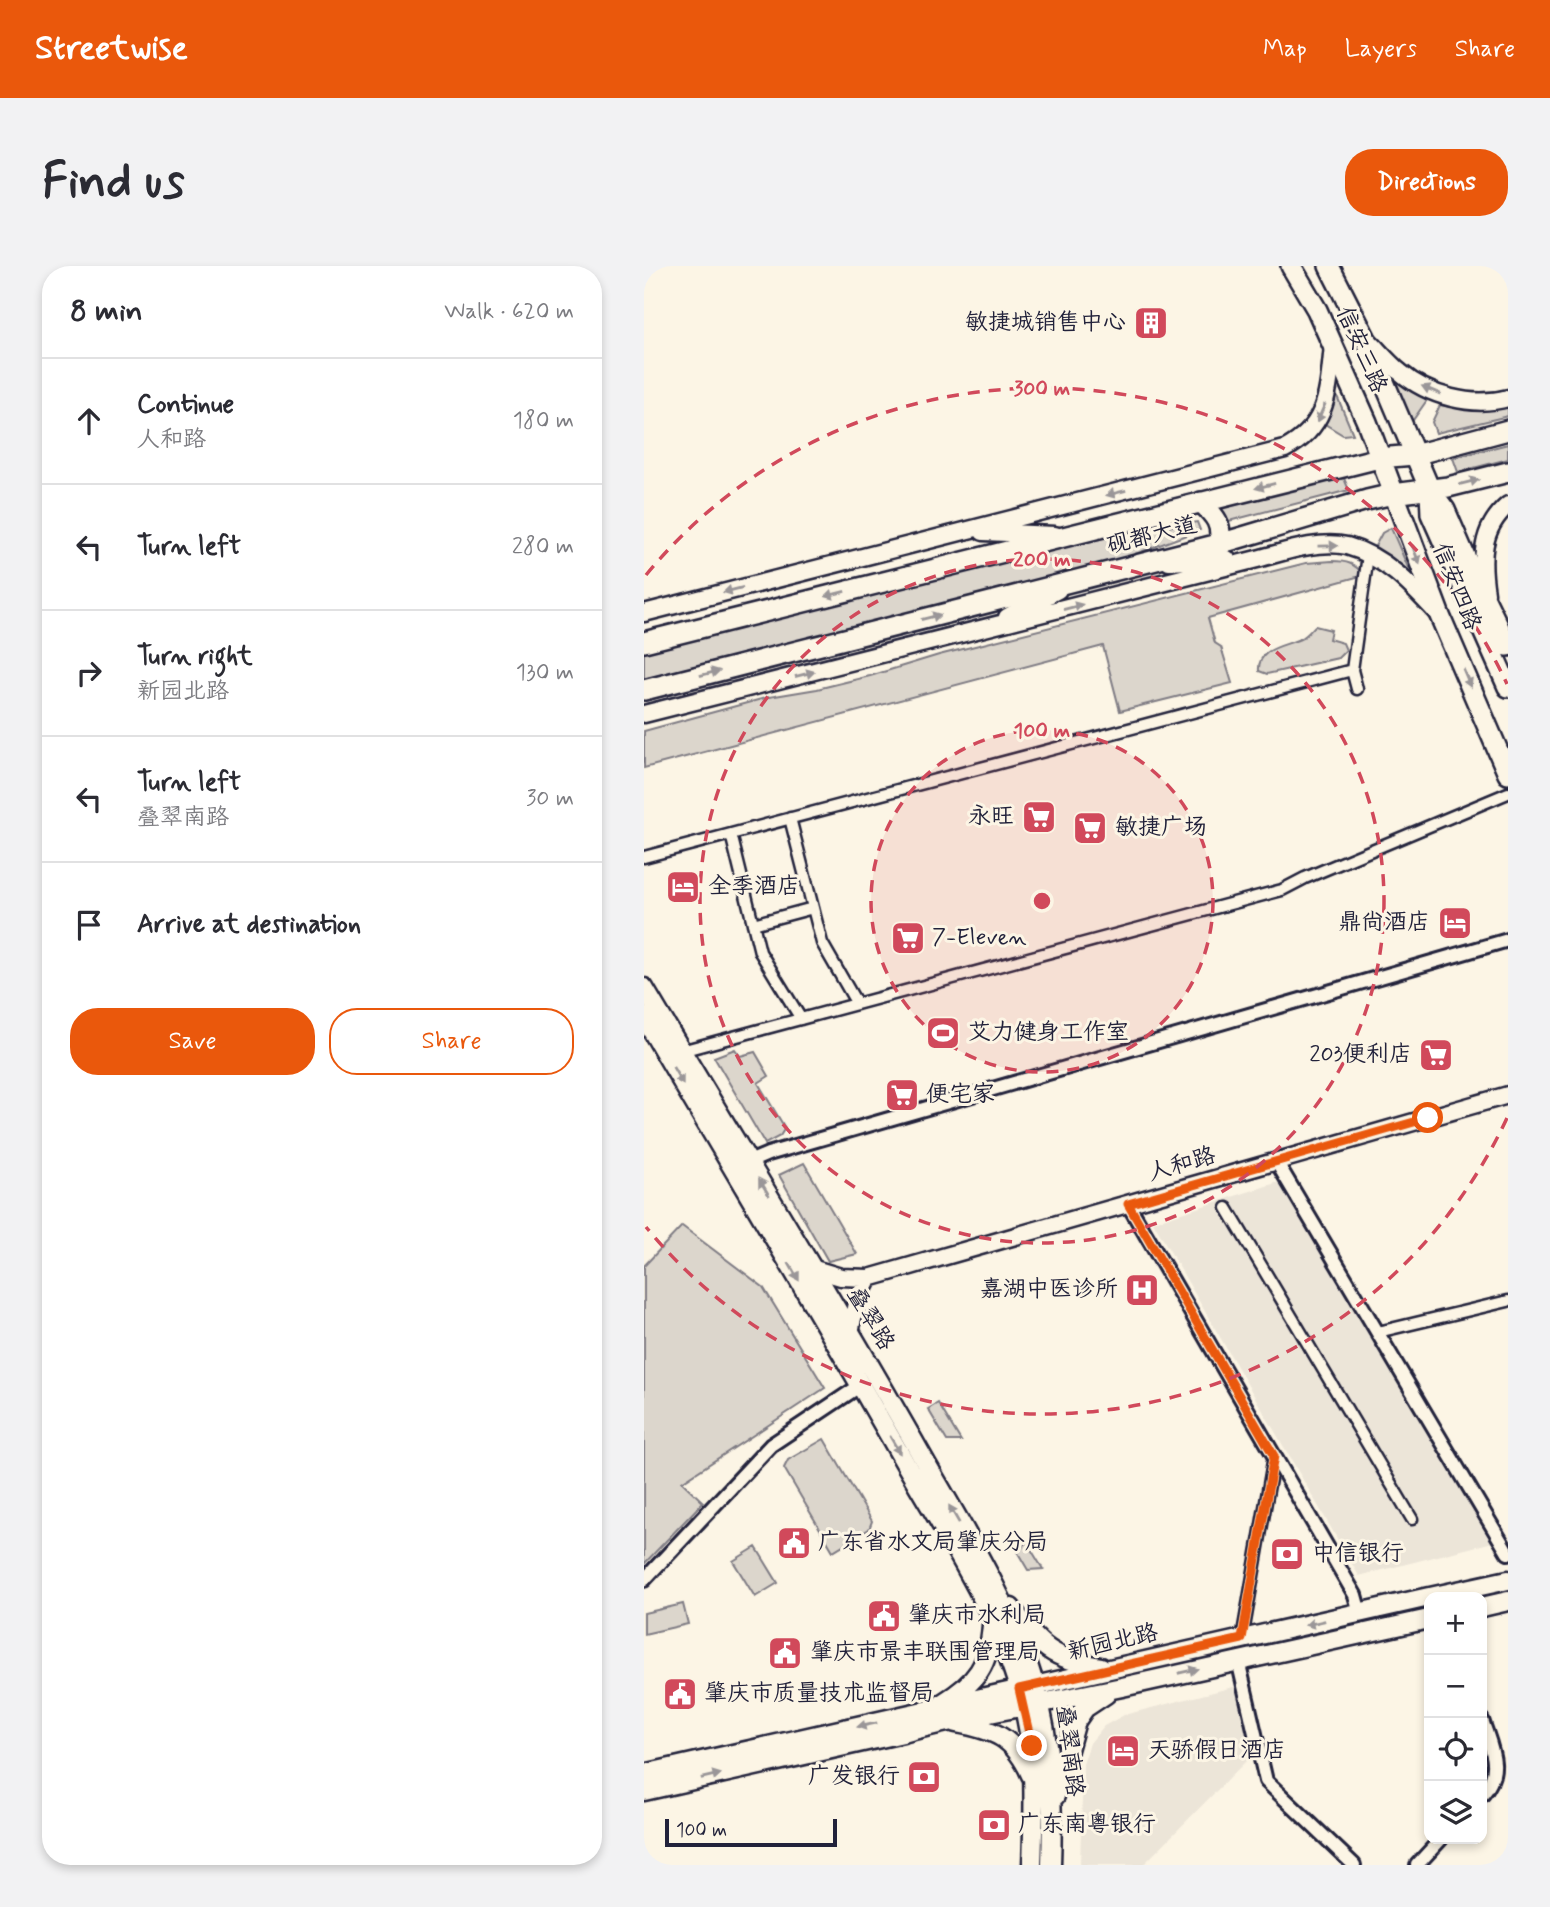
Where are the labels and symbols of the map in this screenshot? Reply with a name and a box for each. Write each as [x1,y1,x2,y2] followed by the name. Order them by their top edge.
[1329,302,1393,398] street label: 信安三路
[1132,304,1170,342] building icon: 敏捷城销售中心
[965,308,1126,338] place label: 敏捷城销售中心
[1014,375,1071,403] text: 300 m
[1420,384,1441,395] one-way arrow
[1315,403,1327,423] one-way arrow
[1458,476,1480,487] one-way arrow
[1254,481,1276,492] one-way arrow
[1105,488,1127,499] one-way arrow
[1104,510,1200,562] street label: 砚都大道
[1425,539,1487,635] street label: 信安四路
[1318,540,1340,552] one-way arrow
[1410,545,1421,566] one-way arrow
[1013,546,1071,574] text: 200 m
[722,585,744,596] one-way arrow
[824,589,846,600] one-way arrow
[1063,601,1084,611] one-way arrow
[920,611,942,622] one-way arrow
[699,667,721,678] one-way arrow
[794,668,816,679] one-way arrow
[1462,668,1473,689] one-way arrow
[1014,717,1070,745] text: 100 m
[1020,798,1058,836] supermarket icon: 永旺
[968,802,1014,832] place label: 永旺
[1071,809,1109,847] supermarket icon: 敏捷广场
[1115,813,1207,843] place label: 敏捷广场
[664,868,702,906] hotel icon: 全季酒店
[708,872,800,902] place label: 全季酒店
[1030,889,1054,913] centre of rings
[1436,904,1474,942] hotel icon: 鼎尚酒店
[1338,908,1430,938] place label: 鼎尚酒店
[889,919,927,957] supermarket icon: 7-Eleven
[932,923,1027,953] place label: 7-Eleven
[924,1014,962,1052] sports icon: 艾力健身工作室
[968,1018,1129,1048] place label: 艾力健身工作室
[1417,1036,1455,1074] supermarket icon: 203便利店
[1309,1040,1412,1070] place label: 203便利店
[672,1066,685,1085] one-way arrow
[883,1076,921,1114] supermarket icon: 便宅家
[926,1080,995,1110] place label: 便宅家
[1412,1102,1443,1133] route start
[1145,1141,1219,1189] street label: 人和路
[758,1178,771,1197] one-way arrow
[788,1262,800,1281] one-way arrow
[1123,1271,1161,1309] hospital icon: 嘉湖中医诊所
[980,1275,1118,1305] place label: 嘉湖中医诊所
[839,1282,901,1356] street label: 叠翠路
[888,1435,901,1454] one-way arrow
[948,1504,960,1524] one-way arrow
[775,1524,813,1562] public building icon: 广东省水文局肇庆分局
[818,1528,1048,1558] place label: 广东省水文局肇庆分局
[1268,1535,1306,1573] bank icon: 中信银行
[1312,1539,1404,1569] place label: 中信银行
[865,1597,903,1635] public building icon: 肇庆市水利局
[908,1601,1046,1631] place label: 肇庆市水利局
[1065,1618,1161,1668] street label: 新园北路
[1304,1618,1326,1629] one-way arrow
[766,1634,804,1672] public building icon: 肇庆市景丰联围管理局
[810,1638,1040,1668] place label: 肇庆市景丰联围管理局
[1177,1665,1199,1676] one-way arrow
[661,1675,699,1713] public building icon: 肇庆市质量技术监督局
[704,1679,934,1709] place label: 肇庆市质量技术监督局
[1049,1704,1089,1798] street label: 叠翠南路
[856,1720,878,1731] one-way arrow
[1016,1730,1047,1761] route end
[1104,1732,1142,1770] hotel icon: 天骄假日酒店
[1148,1736,1286,1766] place label: 天骄假日酒店
[905,1758,943,1796] bank icon: 广发银行
[808,1762,900,1792] place label: 广发银行
[700,1771,722,1782] one-way arrow
[975,1806,1013,1844] bank icon: 广东南粤银行
[1018,1810,1156,1840] place label: 广东南粤银行
[665,1816,836,1848] scale bar

